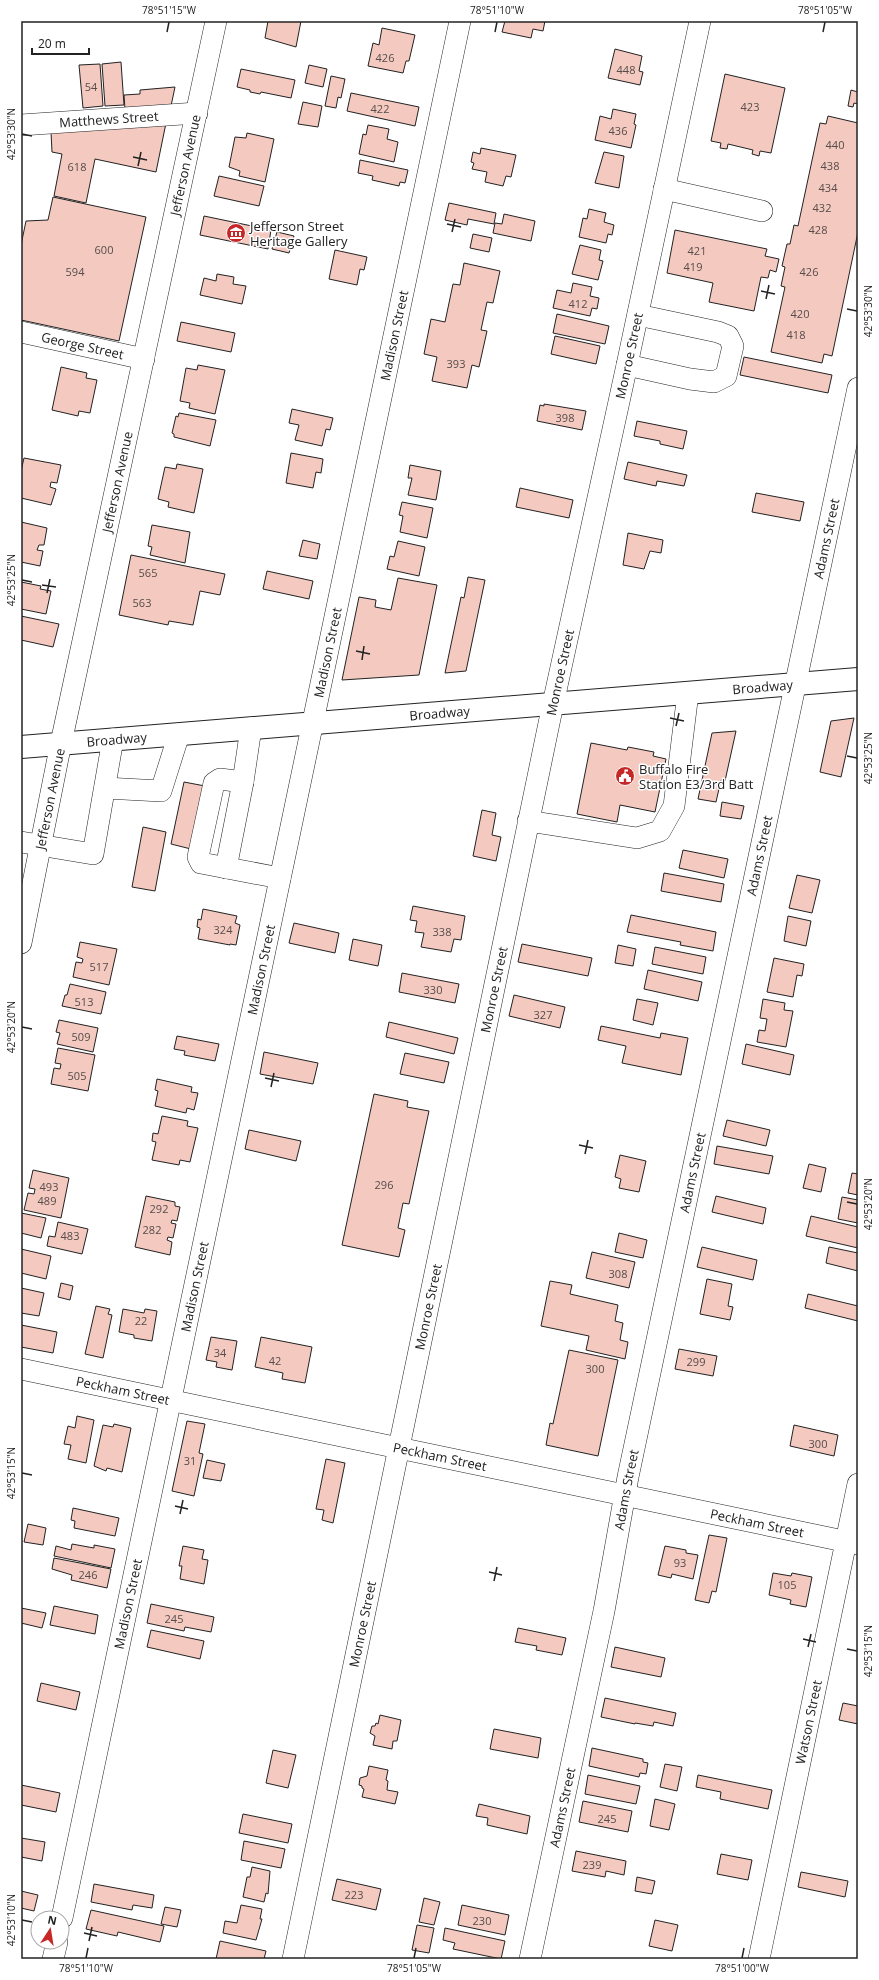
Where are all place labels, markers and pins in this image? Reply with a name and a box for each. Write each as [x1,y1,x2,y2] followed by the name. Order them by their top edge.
[248,217,348,250] place label: Jefferson Street Heritage Gallery
[225,222,247,244] museum icon: Jefferson Street Heritage Gallery
[639,760,754,793] place label: Buffalo Fire Station E3/3rd Batt
[614,765,636,787] public building icon: Buffalo Fire Station E3/3rd Batt

